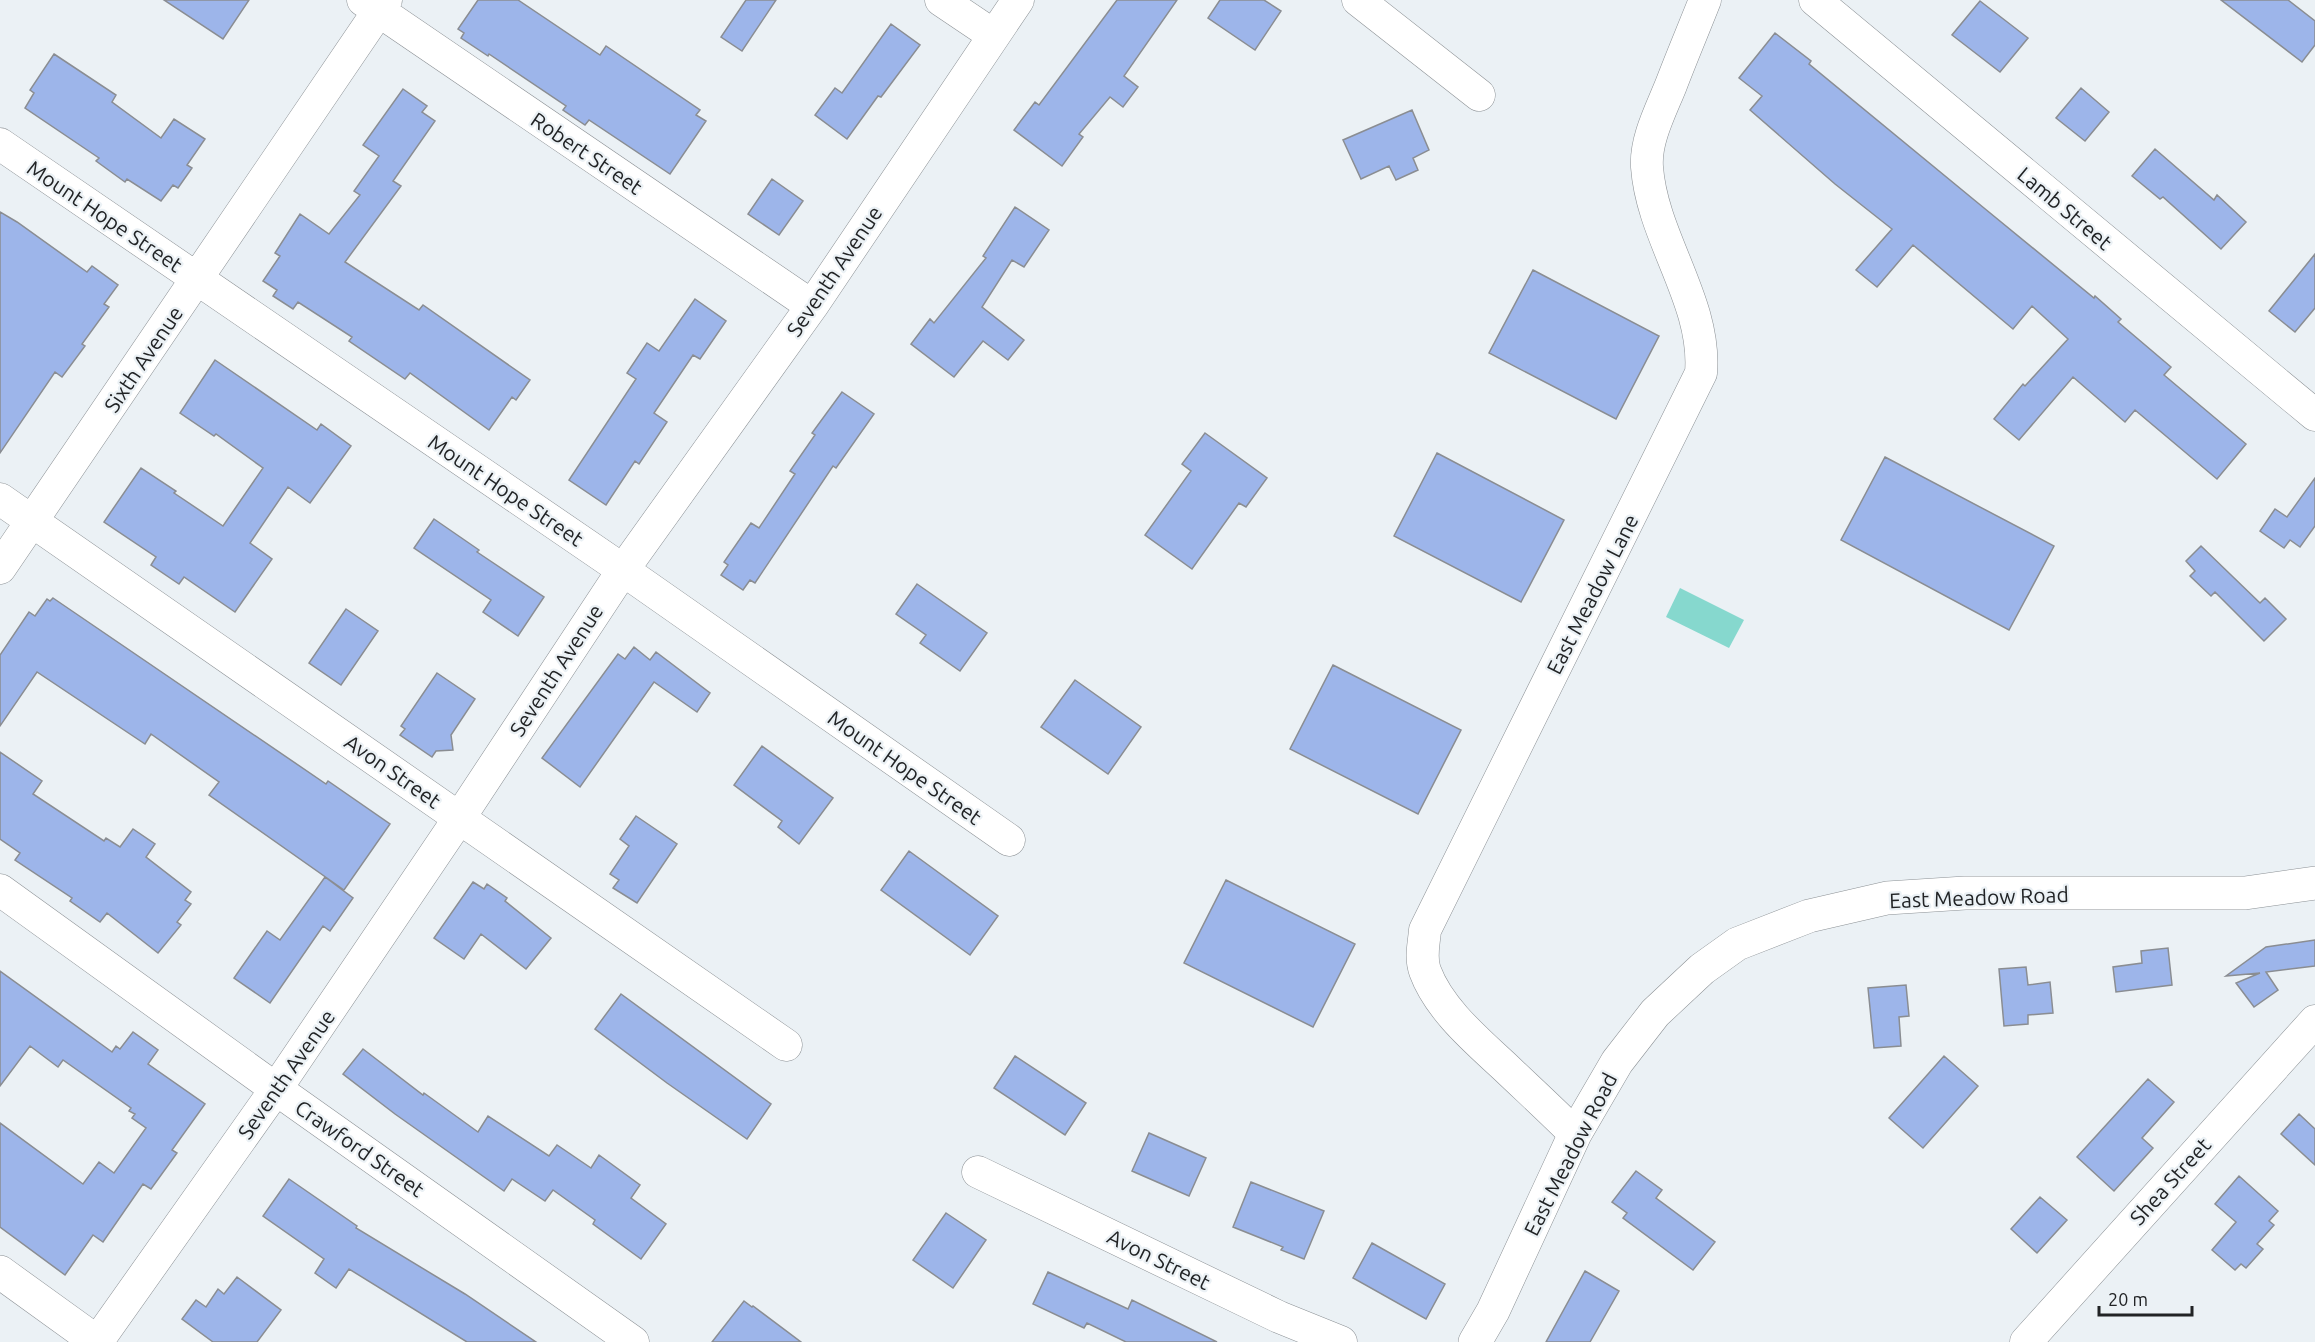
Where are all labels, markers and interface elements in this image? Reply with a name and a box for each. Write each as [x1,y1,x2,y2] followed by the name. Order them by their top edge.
[527,107,647,199] street label: Robert Street
[23,155,187,277] street label: Mount Hope Street
[2013,162,2117,254] street label: Lamb Street
[782,201,886,341] street label: Seventh Avenue
[99,302,187,416] street label: Sixth Avenue
[424,429,588,551] street label: Mount Hope Street
[1541,510,1643,678] street label: East Meadow Lane
[504,600,608,740] street label: Seventh Avenue
[824,705,986,829] street label: Mount Hope Street
[341,729,445,813] street label: Avon Street
[1889,882,2069,912] street label: East Meadow Road
[233,1005,339,1143] street label: Seventh Avenue
[1519,1069,1621,1239] street label: East Meadow Road
[291,1095,429,1201] street label: Crawford Street
[2125,1133,2215,1229] street label: Shea Street
[1104,1224,1214,1294] street label: Avon Street
[2099,1279,2192,1317] scale bar
[2108,1289,2148,1309] text: 20 m

